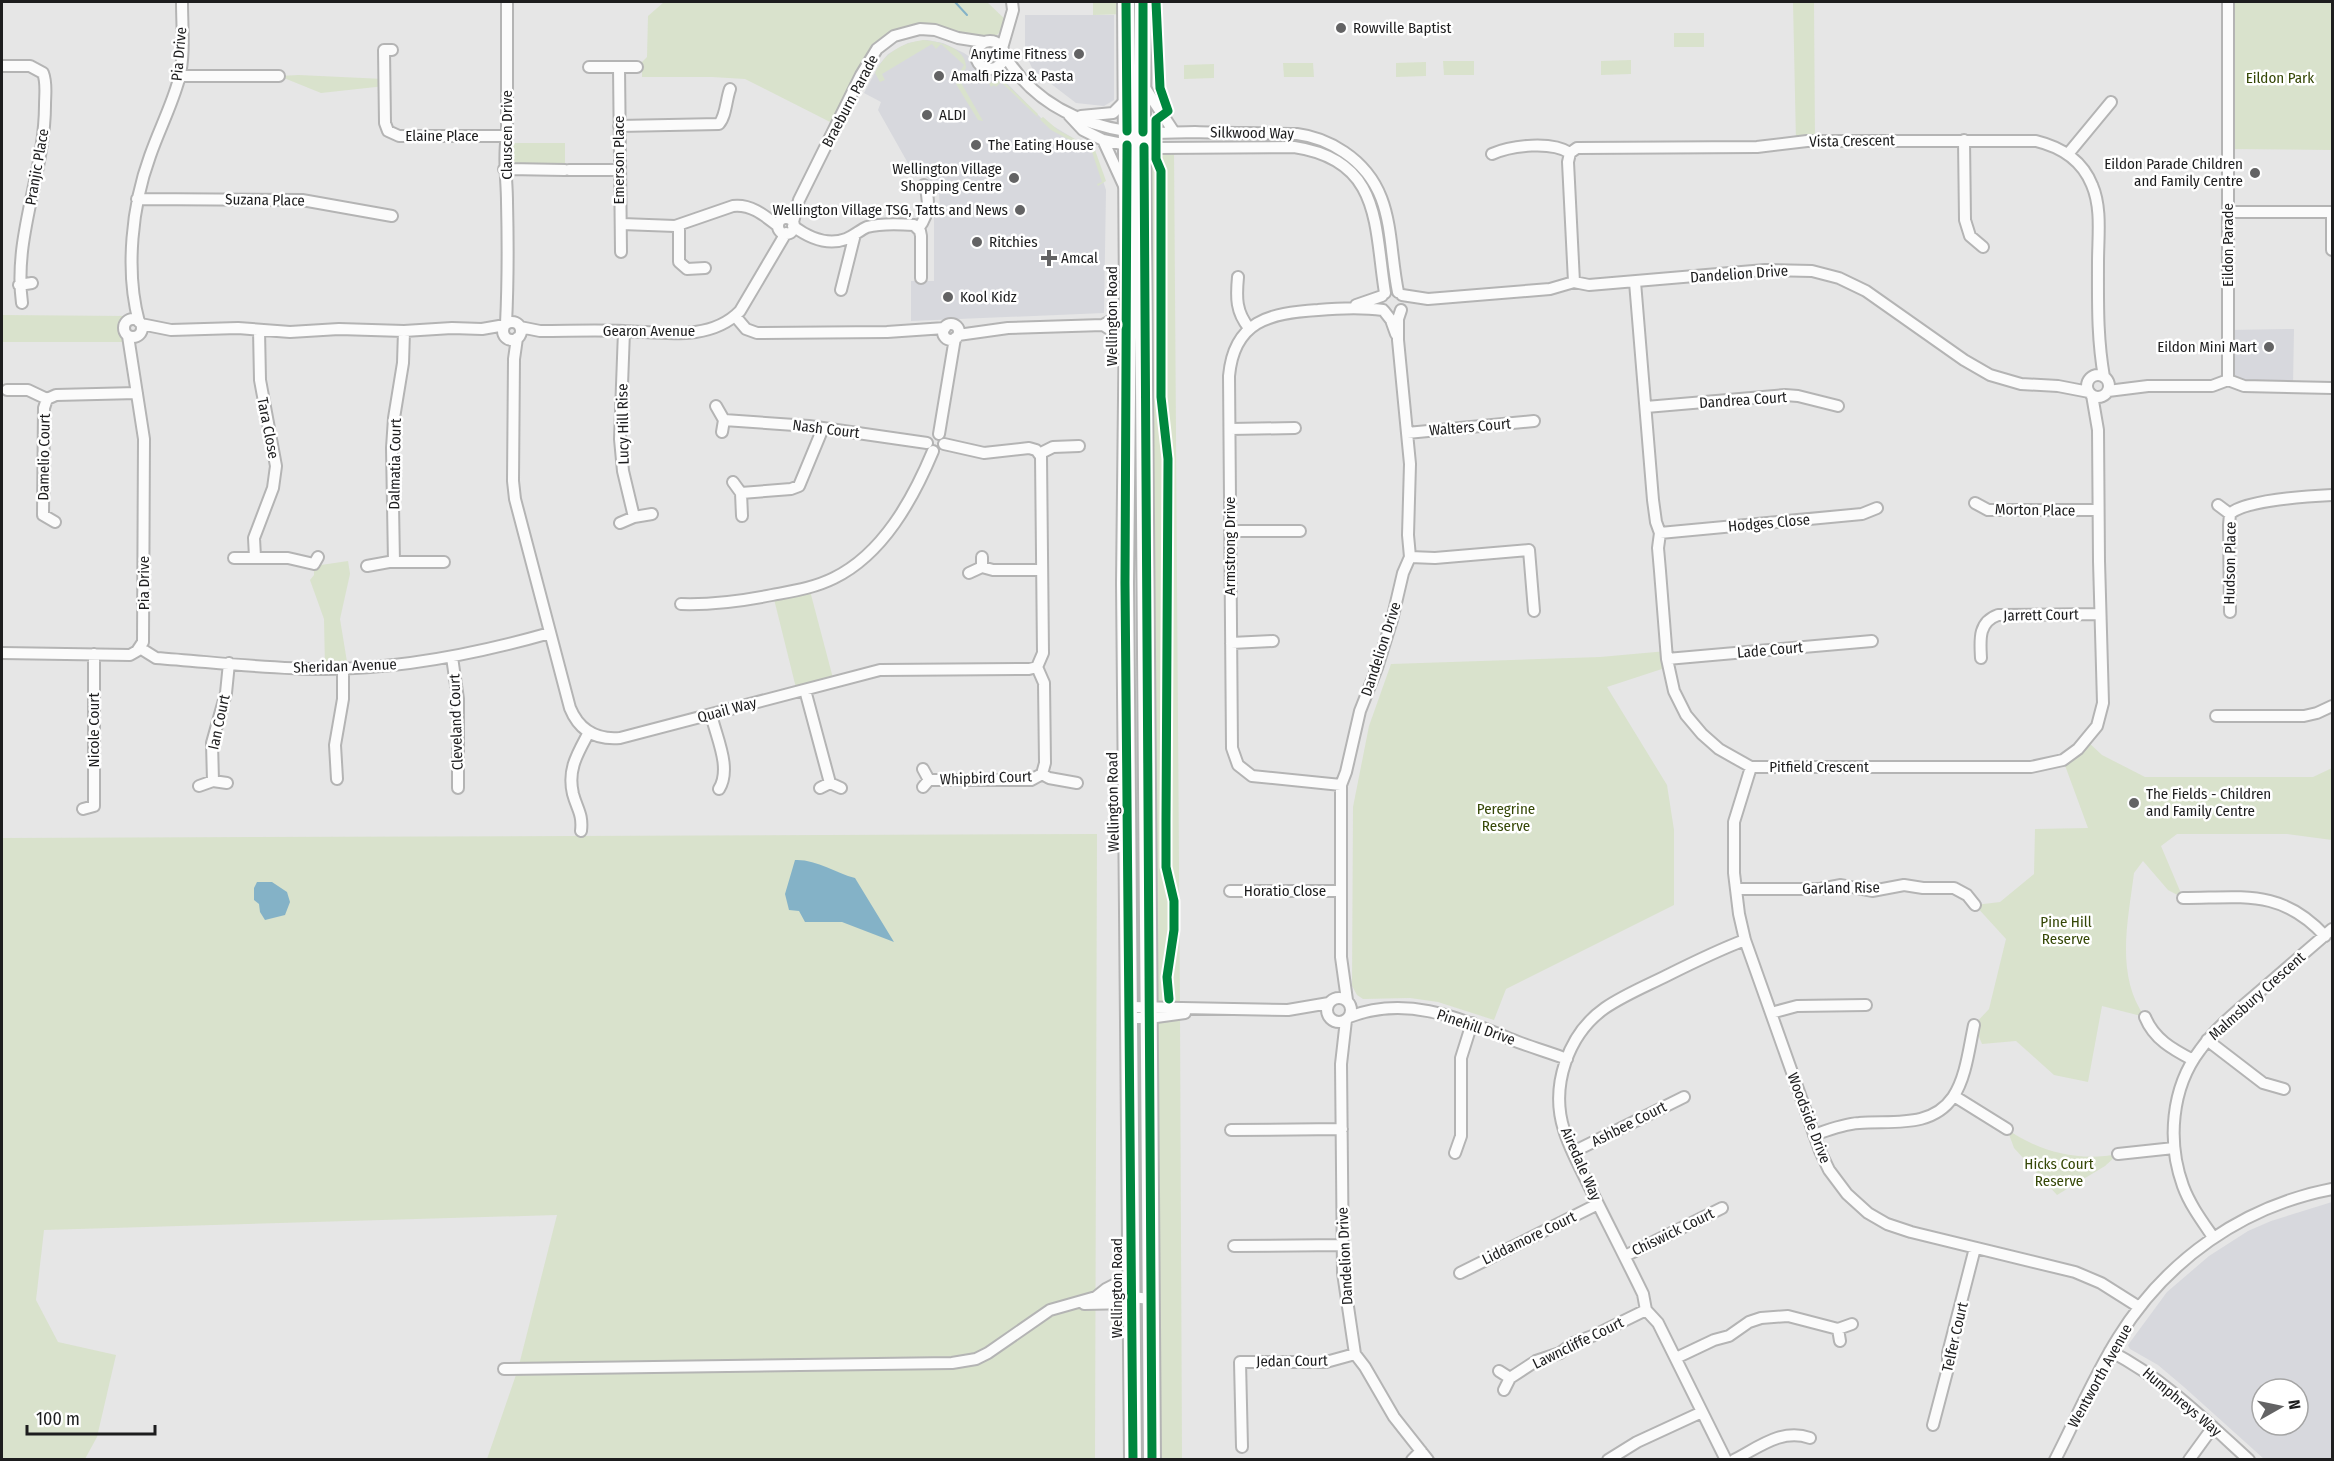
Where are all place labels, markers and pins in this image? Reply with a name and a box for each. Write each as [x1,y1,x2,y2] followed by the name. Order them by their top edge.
[1353,19,1452,37] place label: Rowville Baptist
[1334,21,1348,35] marker: Rowville Baptist
[971,45,1067,63] place label: Anytime Fitness
[1072,47,1086,61] marker: Anytime Fitness
[951,67,1074,85] place label: Amalfi Pizza & Pasta
[932,69,946,83] marker: Amalfi Pizza & Pasta
[939,106,966,124] place label: ALDI
[920,108,934,122] marker: ALDI
[988,136,1094,154] place label: The Eating House
[969,138,983,152] marker: The Eating House
[2104,155,2243,190] place label: Eildon Parade Children and Family Centre
[892,160,1002,195] place label: Wellington Village Shopping Centre
[2248,166,2262,180] marker: Eildon Parade Children and Family Centre
[1007,171,1021,185] marker: Wellington Village Shopping Centre
[772,201,1008,219] place label: Wellington Village TSG, Tatts and News
[1013,203,1027,217] marker: Wellington Village TSG, Tatts and News
[989,233,1038,251] place label: Ritchies
[970,235,984,249] marker: Ritchies
[1061,249,1098,267] place label: Amcal
[1042,251,1056,265] marker: Amcal
[960,288,1017,306] place label: Kool Kidz
[941,290,955,304] marker: Kool Kidz
[2157,338,2257,356] place label: Eildon Mini Mart
[2262,340,2276,354] marker: Eildon Mini Mart
[2146,785,2271,820] place label: The Fields - Children and Family Centre
[2127,796,2141,810] marker: The Fields - Children and Family Centre

